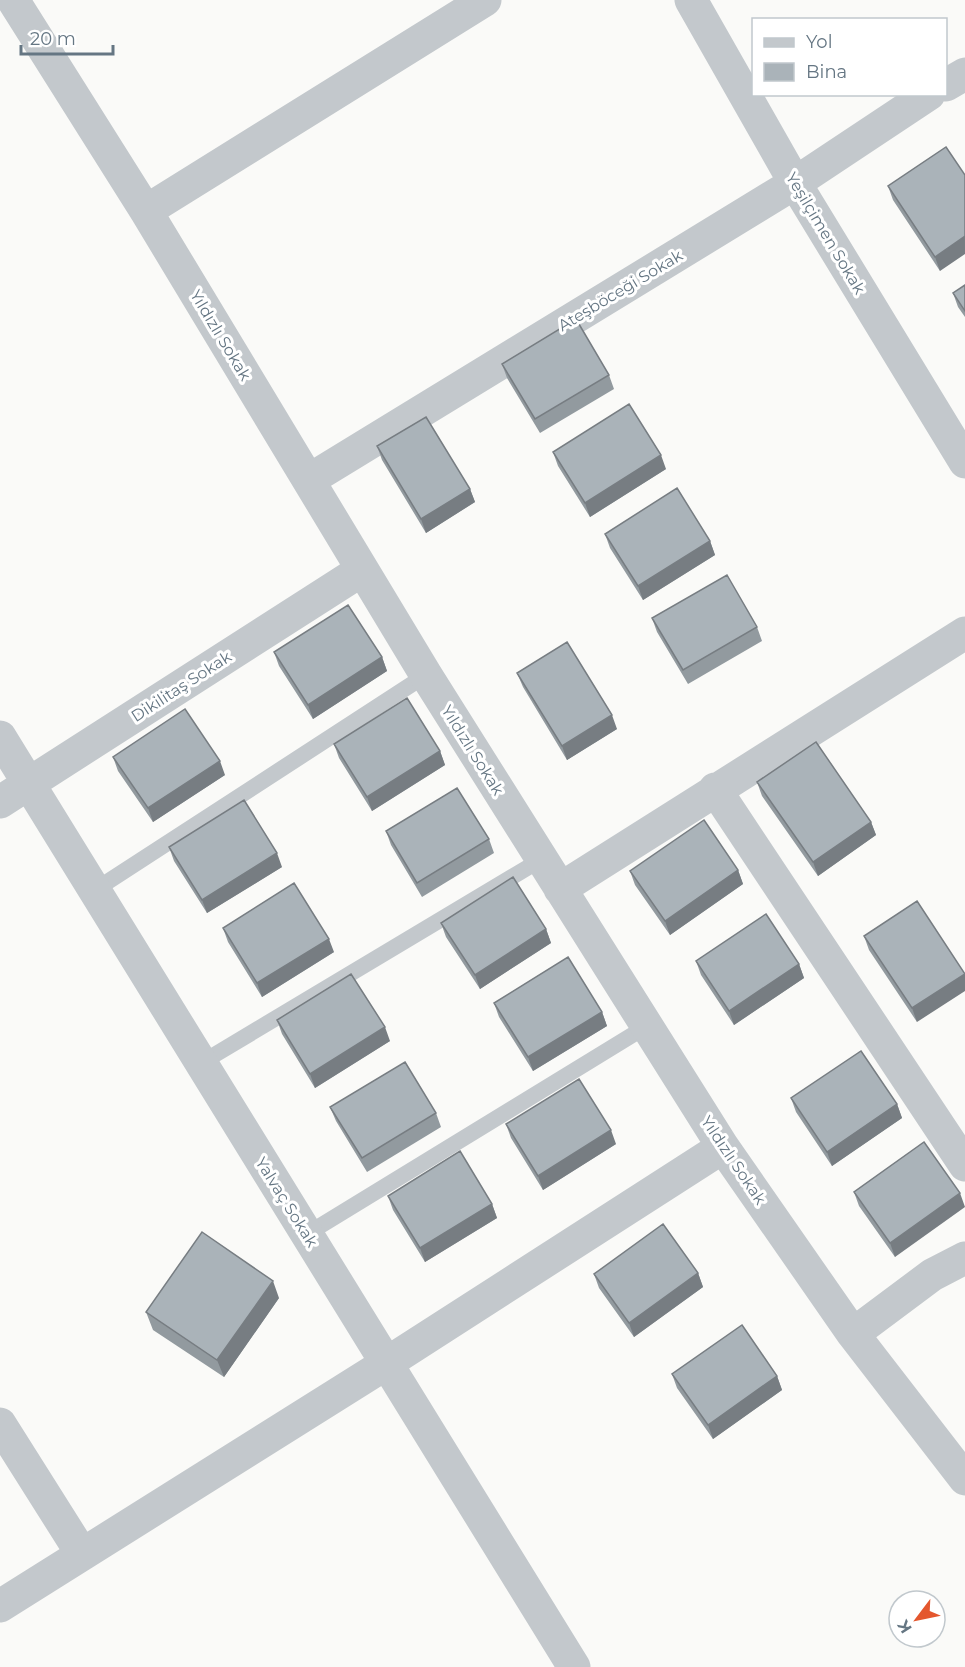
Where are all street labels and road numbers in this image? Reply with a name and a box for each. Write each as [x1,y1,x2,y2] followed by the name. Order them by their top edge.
[782,169,870,298] street label: Yeşilçimen Sokak
[554,245,686,335] street label: Ateşböceği Sokak
[186,286,255,384] street label: Yıldızlı Sokak
[128,647,235,726] street label: Dikilitaş Sokak
[437,702,508,799] street label: Yıldızlı Sokak
[697,1112,770,1208] street label: Yıldızlı Sokak
[251,1154,322,1251] street label: Yalvaç Sokak

